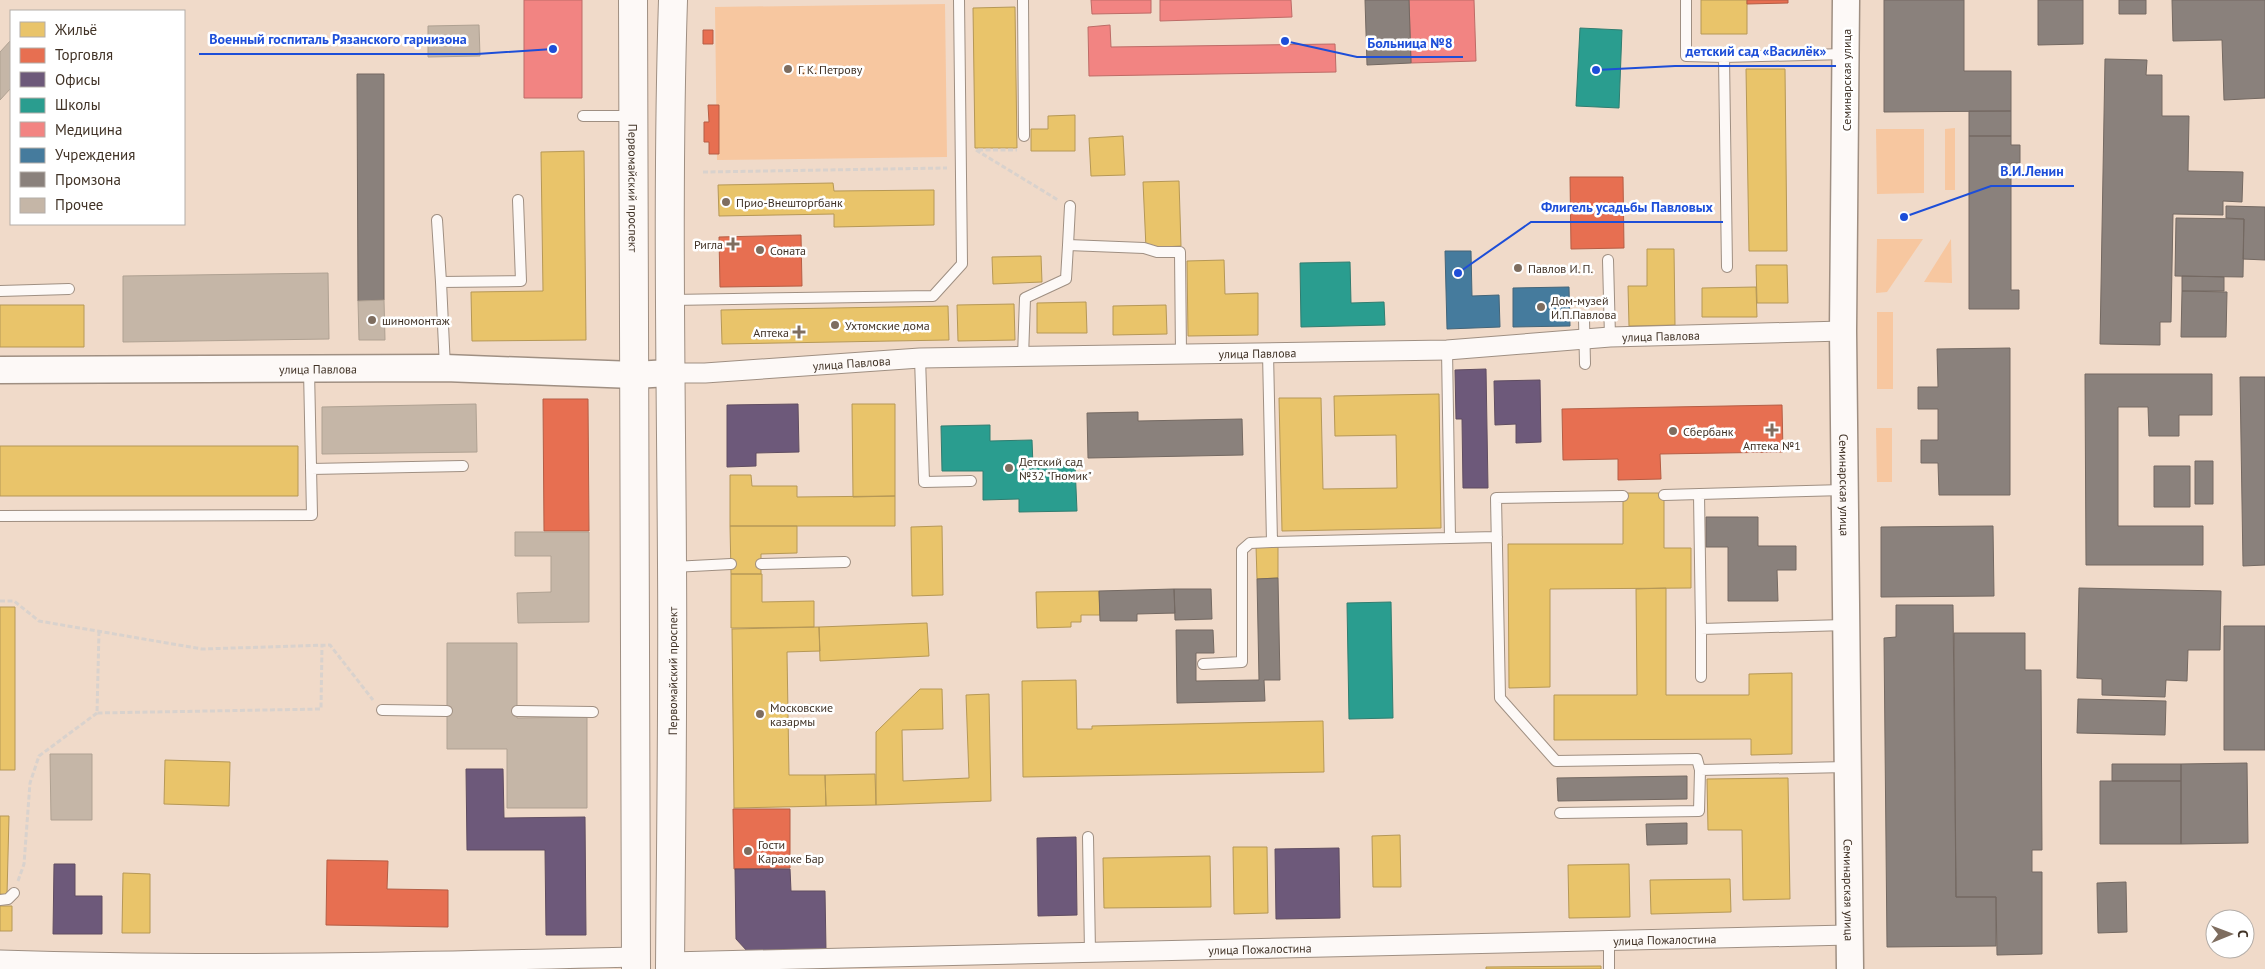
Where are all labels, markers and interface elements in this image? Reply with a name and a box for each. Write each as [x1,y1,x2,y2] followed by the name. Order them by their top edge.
[10,10,185,225] legend
[54,20,97,39] text: Жильё
[199,25,477,54] callout: Военный госпиталь Рязанского гарнизона
[1357,28,1463,57] callout: Больница №8
[1839,29,1854,131] street label: Семинарская улица
[209,30,467,48] text: Военный госпиталь Рязанского гарнизона
[1367,34,1453,52] text: Больница №8
[1675,37,1836,66] callout: детский сад «Василёк»
[1685,42,1827,60] text: детский сад «Василёк»
[55,45,113,64] text: Торговля
[798,62,863,77] place label: Г. К. Петрову
[782,63,794,75] marker: Г. К. Петрову
[55,70,100,89] text: Офисы
[55,95,101,114] text: Школы
[55,120,122,139] text: Медицина
[626,124,641,253] street label: Первомайский проспект
[55,145,135,164] text: Учреждения
[1991,157,2074,186] callout: В.И.Ленин
[2000,162,2064,180] text: В.И.Ленин
[55,170,121,189] text: Промзона
[1531,193,1723,222] callout: Флигель усадьбы Павловых
[55,195,103,214] text: Прочее
[736,195,843,210] place label: Прио-Внешторгбанк
[720,196,732,208] marker: Прио-Внешторгбанк
[1541,198,1714,216] text: Флигель усадьбы Павловых
[694,237,723,252] place label: Ригла
[727,238,739,250] marker: Ригла
[770,243,806,258] place label: Соната
[754,244,766,256] marker: Соната
[1528,261,1593,276] place label: Павлов И. П.
[1512,262,1524,274] marker: Павлов И. П.
[1551,293,1617,322] place label: Дом-музей И.П.Павлова
[1535,301,1547,313] marker: Дом-музей И.П.Павлова
[382,313,450,328] place label: шиномонтаж
[366,314,378,326] marker: шиномонтаж
[845,318,930,333] place label: Ухтомские дома
[829,319,841,331] marker: Ухтомские дома
[753,325,789,340] place label: Аптека
[793,326,805,338] marker: Аптека
[1622,327,1700,344] street label: улица Павлова
[1218,345,1297,361] street label: улица Павлова
[812,353,891,373] street label: улица Павлова
[279,361,357,376] street label: улица Павлова
[1683,424,1734,439] place label: Сбербанк
[1766,424,1778,436] marker: Аптека №1
[1667,425,1679,437] marker: Сбербанк
[1837,434,1853,536] street label: Семинарская улица
[1743,438,1801,453] place label: Аптека №1
[1019,454,1092,483] place label: Детский сад №32 "Гномик"
[1003,462,1015,474] marker: Детский сад №32 "Гномик"
[664,606,680,735] street label: Первомайский проспект
[770,700,833,729] place label: Московские казармы
[754,708,766,720] marker: Московские казармы
[758,837,824,866] place label: Гости Караоке Бар
[1841,839,1857,941] street label: Семинарская улица
[742,845,754,857] marker: Гости Караоке Бар
[2205,909,2255,959] north arrow
[2234,930,2252,938] text: С
[1613,931,1717,948] street label: улица Пожалостина
[1208,940,1312,957] street label: улица Пожалостина

